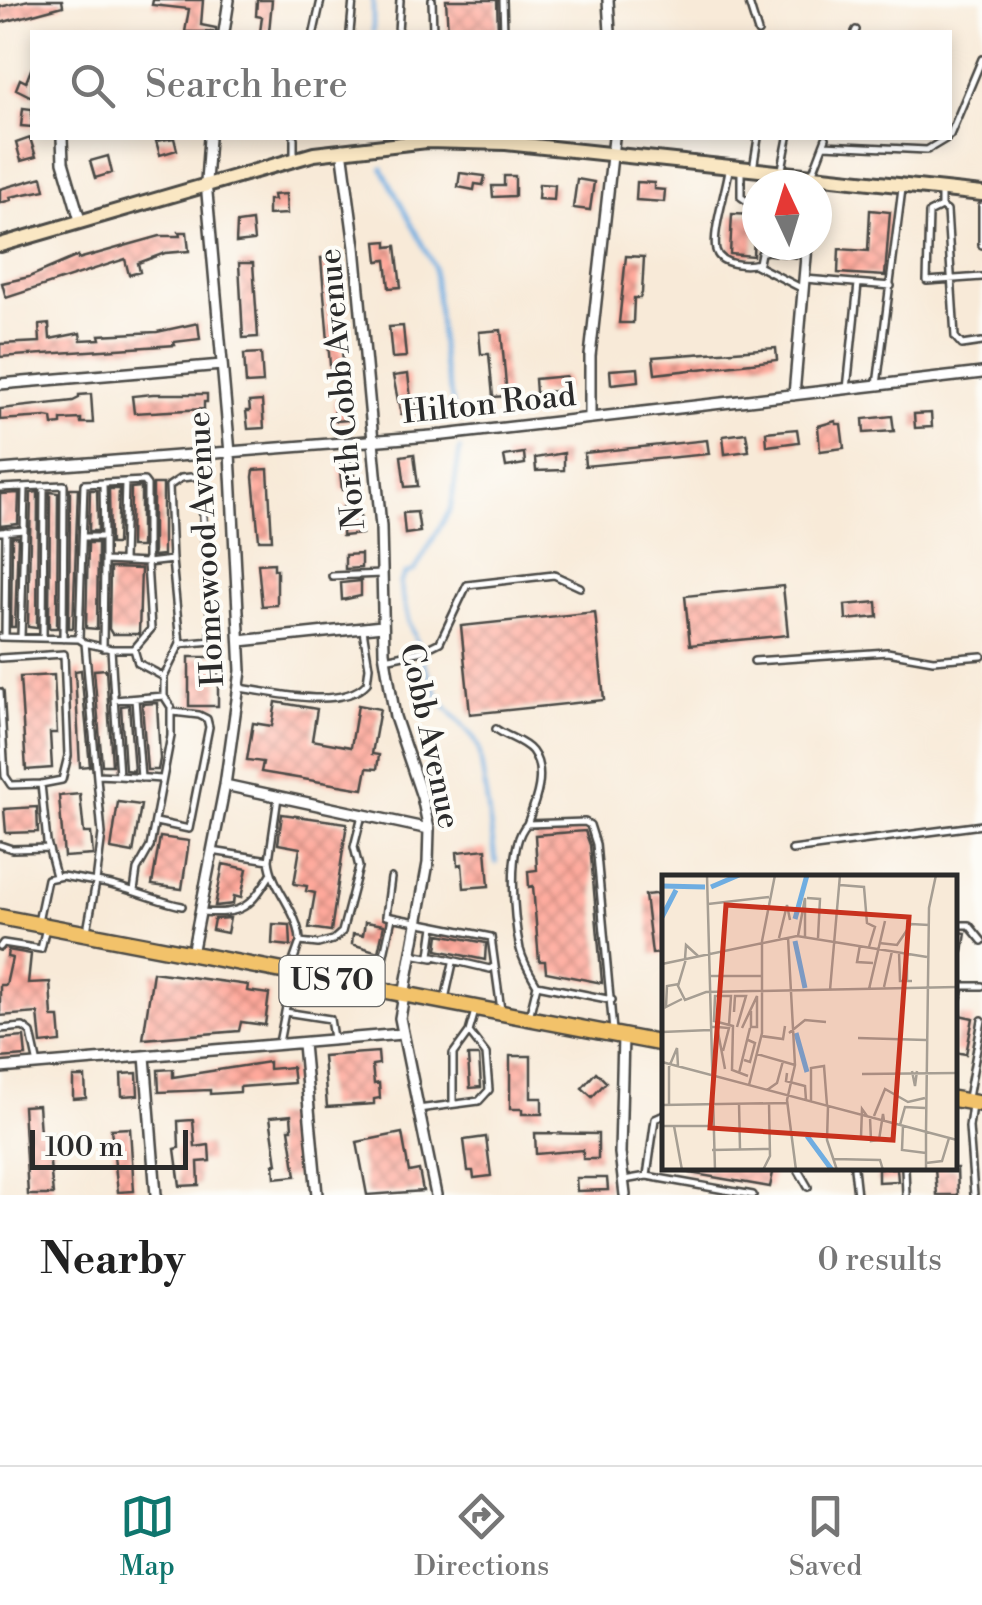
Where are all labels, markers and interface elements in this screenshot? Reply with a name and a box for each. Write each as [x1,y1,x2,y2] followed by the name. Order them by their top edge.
[30,30,952,140] search box
[65,58,120,113] icon: search
[145,62,348,109] text: Search here
[742,170,832,260] north arrow
[310,247,374,531] street label: North Cobb Avenue
[400,375,578,433] street label: Hilton Road
[179,410,233,688] street label: Homewood Avenue
[391,640,469,832] street label: Cobb Avenue
[662,875,957,1170] inset map
[280,956,384,1006] road number: US 70
[30,1125,188,1170] scale bar
[45,1130,124,1165] text: 100 m
[40,1234,185,1287] text: Nearby
[817,1240,942,1280] text: 0 results
[120,1489,175,1584] tab: Map
[414,1489,549,1584] tab: Directions
[789,1489,862,1584] tab: Saved

